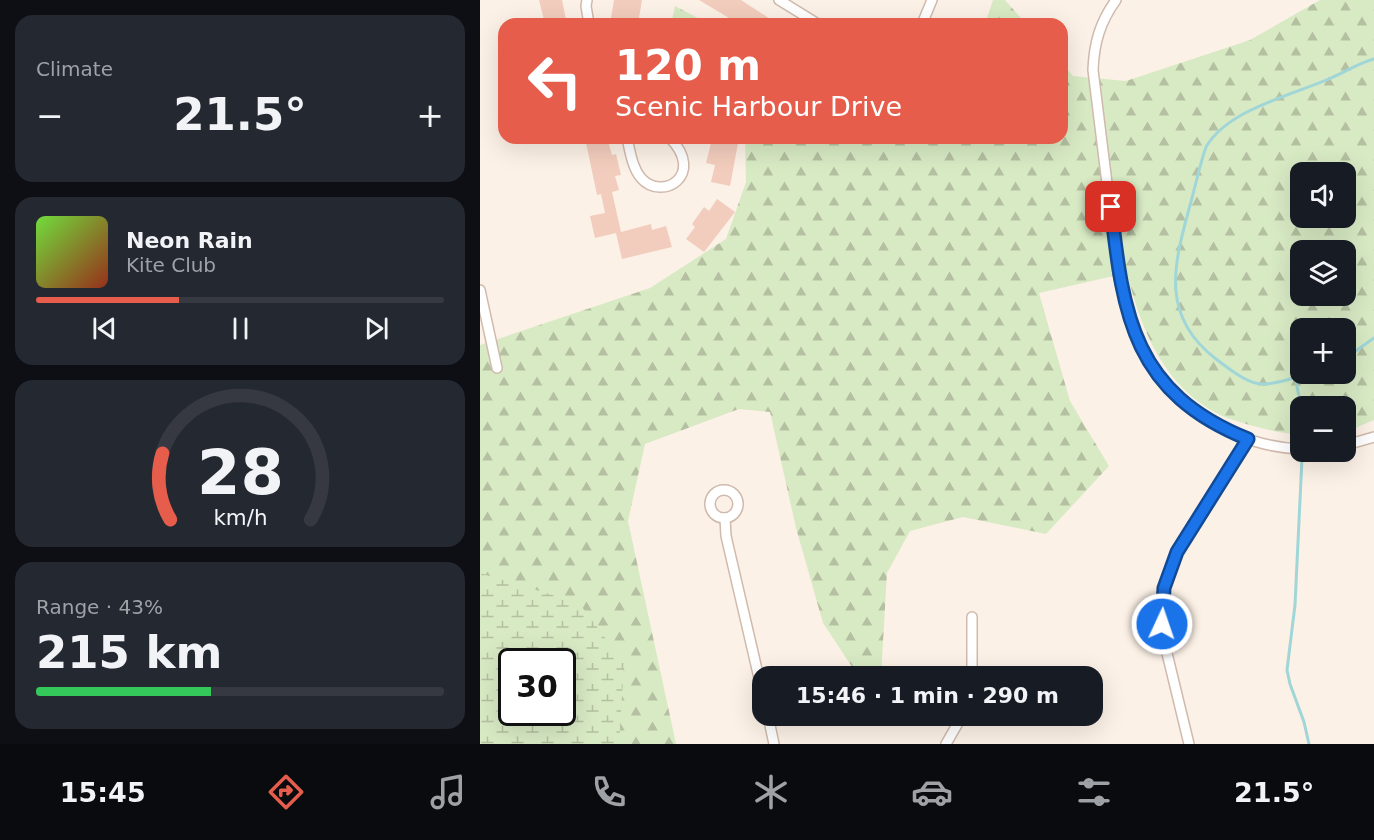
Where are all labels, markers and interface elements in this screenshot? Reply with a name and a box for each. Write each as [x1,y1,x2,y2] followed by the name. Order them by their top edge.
[615,41,761,90] text: 120 m
[516,42,594,120] icon: left
[36,57,113,81] text: Climate
[173,88,307,141] text: 21.5°
[615,91,902,122] text: Scenic Harbour Drive
[36,96,64,135] text: −
[416,96,444,135] text: +
[1290,162,1356,462] map controls
[1290,162,1356,228] button: sound
[1085,181,1136,232] pin
[1094,190,1127,223] icon: arrive
[126,228,253,253] text: Neon Rain
[1290,240,1356,306] button: layers
[126,253,216,277] text: Kite Club
[88,312,121,345] icon: previous
[224,312,257,345] icon: pause
[360,312,393,345] icon: next
[1290,318,1356,384] button: +
[1290,396,1356,462] button: −
[197,436,283,509] text: 28
[213,506,267,531] text: km/h
[1130,592,1194,656] position arrow
[36,595,163,619] text: Range · 43%
[36,626,222,679] text: 215 km
[498,648,576,726] speed limit sign: 30
[796,683,1059,708] text: 15:46 · 1 min · 290 m
[265,771,307,813] icon: directions
[427,771,469,813] icon: music
[588,771,630,813] icon: phone
[750,771,792,813] icon: climate
[911,771,953,813] icon: car
[1073,771,1115,813] icon: filters
[60,777,146,808] text: 15:45
[1234,777,1314,808] text: 21.5°

